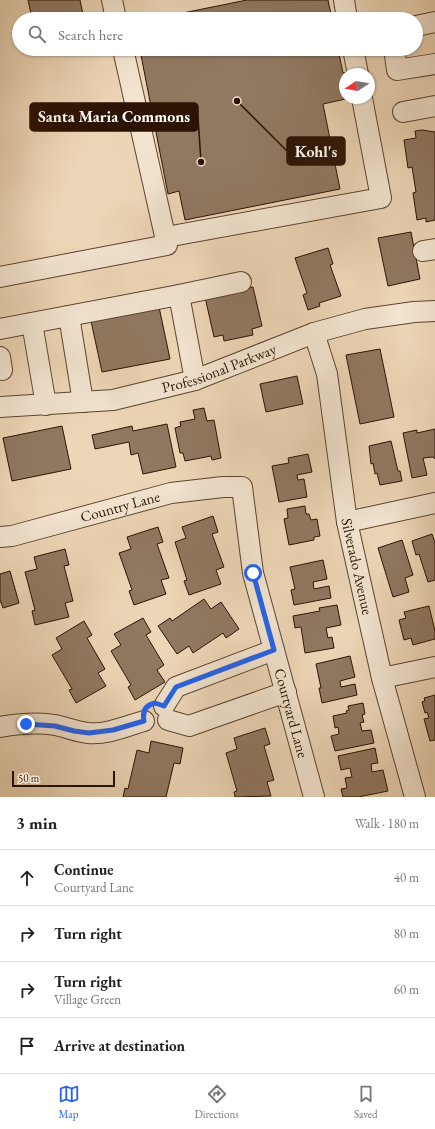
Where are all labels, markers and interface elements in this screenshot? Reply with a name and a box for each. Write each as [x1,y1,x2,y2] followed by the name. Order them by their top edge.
[12,12,423,56] search box
[26,23,48,45] icon: search
[58,25,123,44] text: Search here
[339,68,375,104] north arrow
[30,103,198,131] callout: Santa Maria Commons
[38,106,190,127] text: Santa Maria Commons
[287,137,345,165] callout: Kohl's
[295,141,338,162] text: Kohl's
[160,339,279,397] street label: Professional Parkway
[78,486,162,526] street label: Country Lane
[338,517,378,617] street label: Silverado Avenue
[244,564,262,582] route start
[270,666,313,760] street label: Courtyard Lane
[17,715,35,733] route end
[12,769,115,788] scale bar
[18,771,39,785] text: 50 m
[16,812,57,834] text: 3 min
[355,815,419,832] text: Walk · 180 m
[54,860,114,879] text: Continue
[16,867,38,889] icon: ahead
[394,869,419,886] text: 40 m
[54,879,134,896] text: Courtyard Lane
[16,923,38,945] icon: right
[54,924,122,943] text: Turn right
[394,925,419,942] text: 80 m
[54,972,122,991] text: Turn right
[16,979,38,1001] icon: right
[394,981,419,998] text: 60 m
[54,991,121,1008] text: Village Green
[16,1035,38,1057] icon: arrive
[54,1036,185,1055] text: Arrive at destination
[58,1083,80,1121] tab: Map
[195,1083,239,1121] tab: Directions
[354,1083,377,1121] tab: Saved

